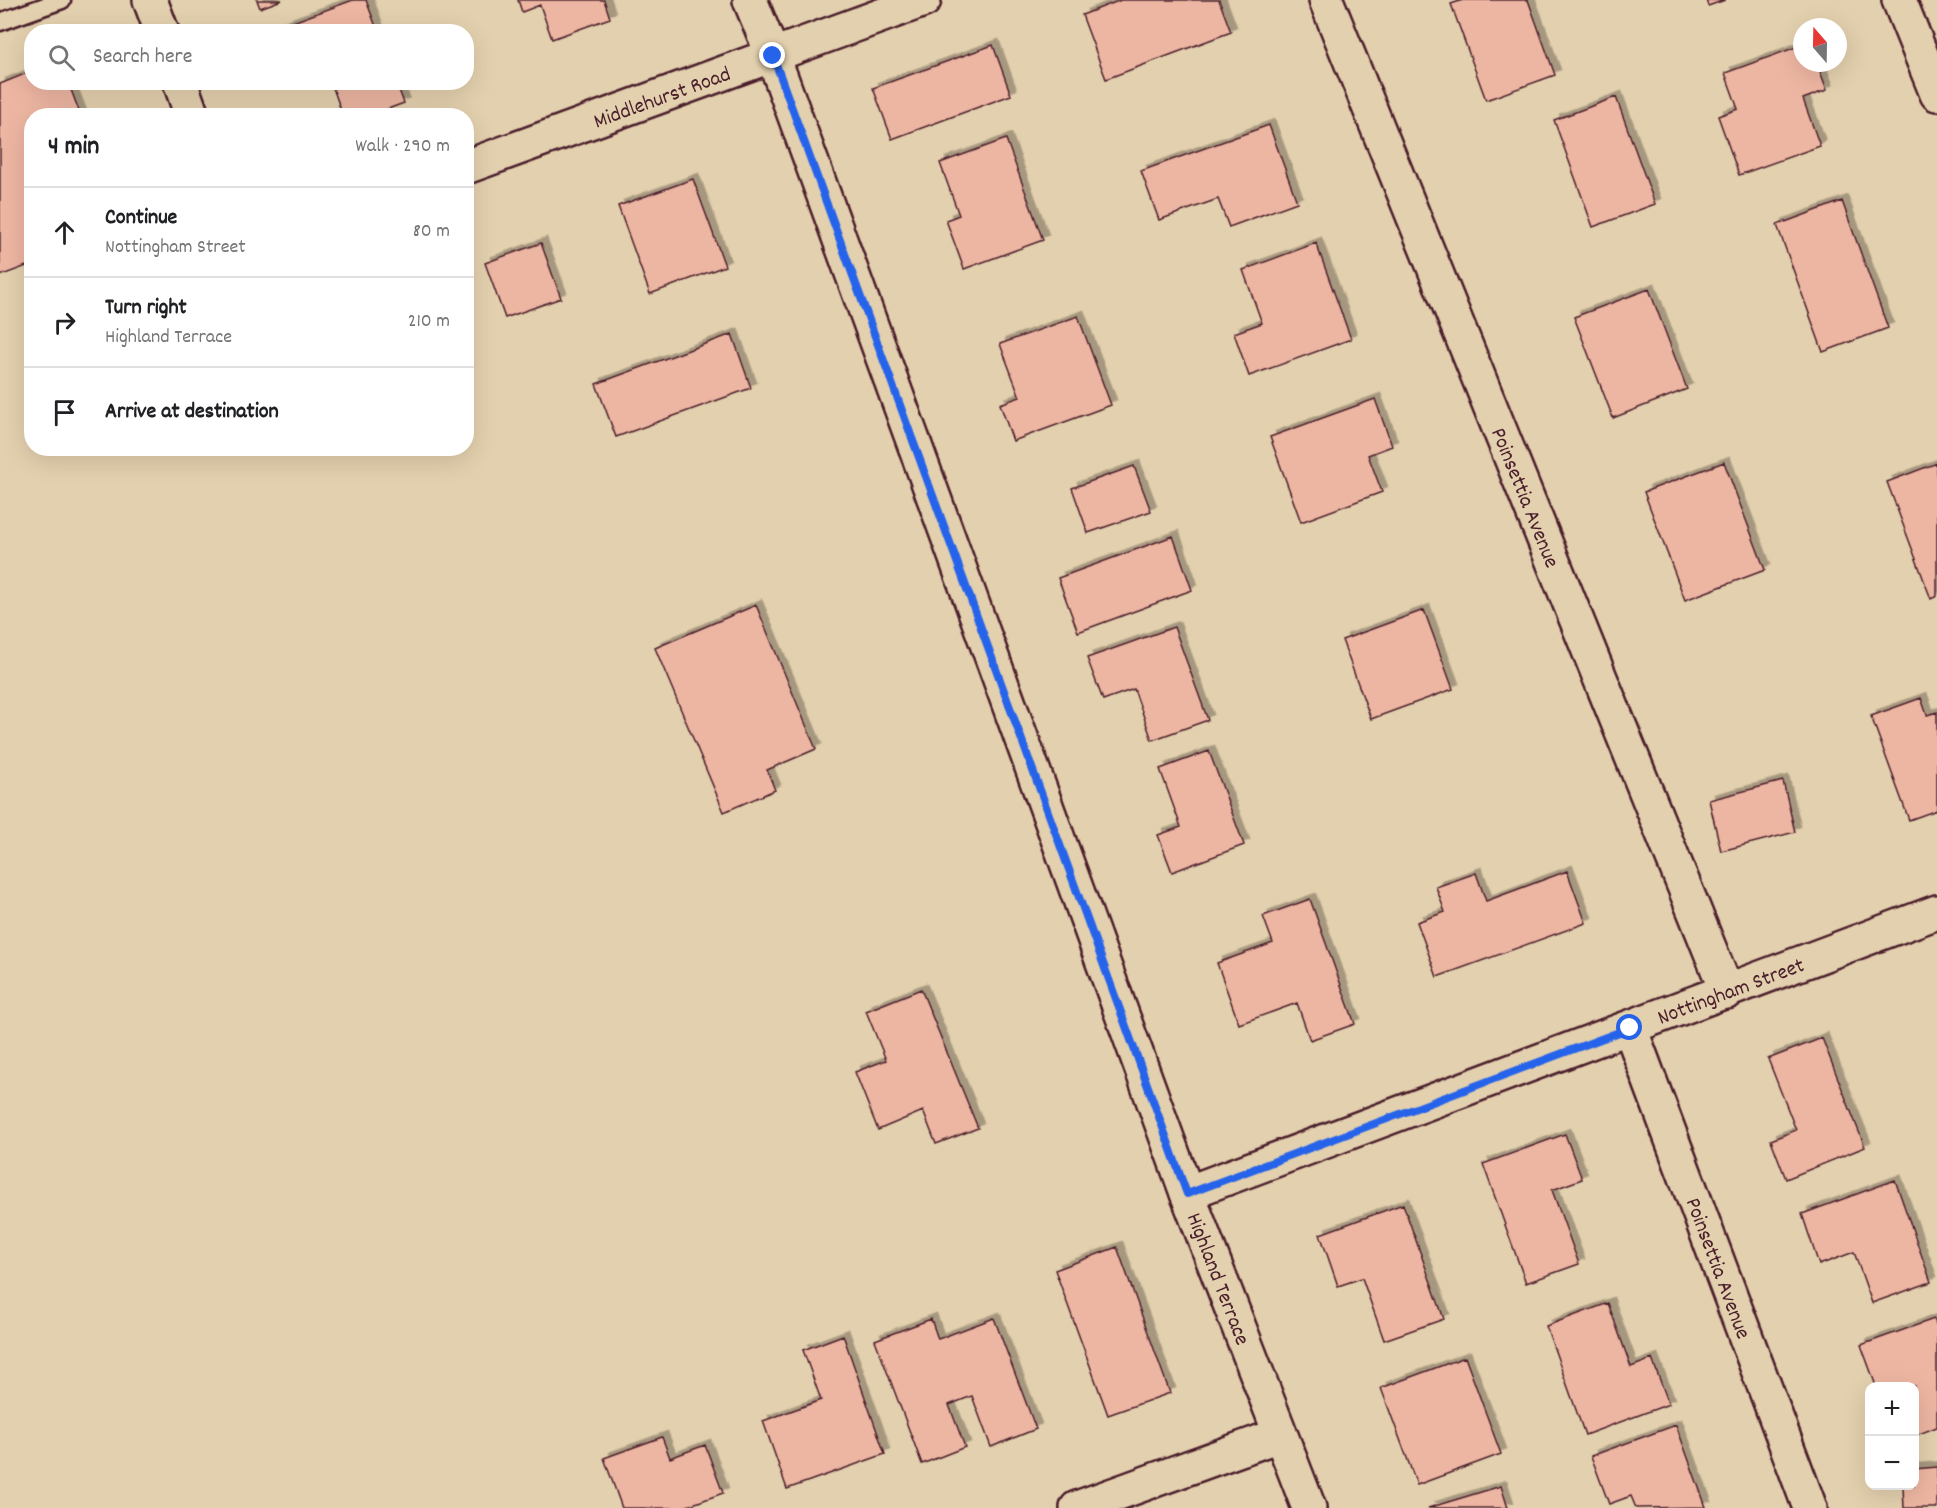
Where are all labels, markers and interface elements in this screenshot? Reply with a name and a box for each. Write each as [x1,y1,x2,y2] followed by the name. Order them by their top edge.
[1793,18,1847,72] north arrow
[24,24,474,90] search box
[45,41,78,74] icon: search
[93,42,192,73] text: Search here
[759,42,785,68] route end
[590,60,736,138] street label: Middlehurst Road
[48,129,99,166] text: 4 min
[355,133,450,161] text: Walk · 290 m
[105,203,177,234] text: Continue
[48,216,81,249] icon: ahead
[413,218,450,246] text: 80 m
[105,234,246,262] text: Nottingham Street
[105,293,187,324] text: Turn right
[48,306,81,339] icon: right
[408,308,450,336] text: 210 m
[105,324,232,352] text: Highland Terrace
[48,396,81,429] icon: arrive
[105,397,279,428] text: Arrive at destination
[1481,423,1566,573] street label: Poinsettia Avenue
[1653,951,1809,1034] street label: Nottingham Street
[1616,1014,1642,1040] route start
[1676,1194,1757,1344] street label: Poinsettia Avenue
[1177,1209,1256,1350] street label: Highland Terrace
[1865,1382,1919,1490] map controls
[1865,1382,1919,1436] button: +
[1865,1436,1919,1490] button: −

